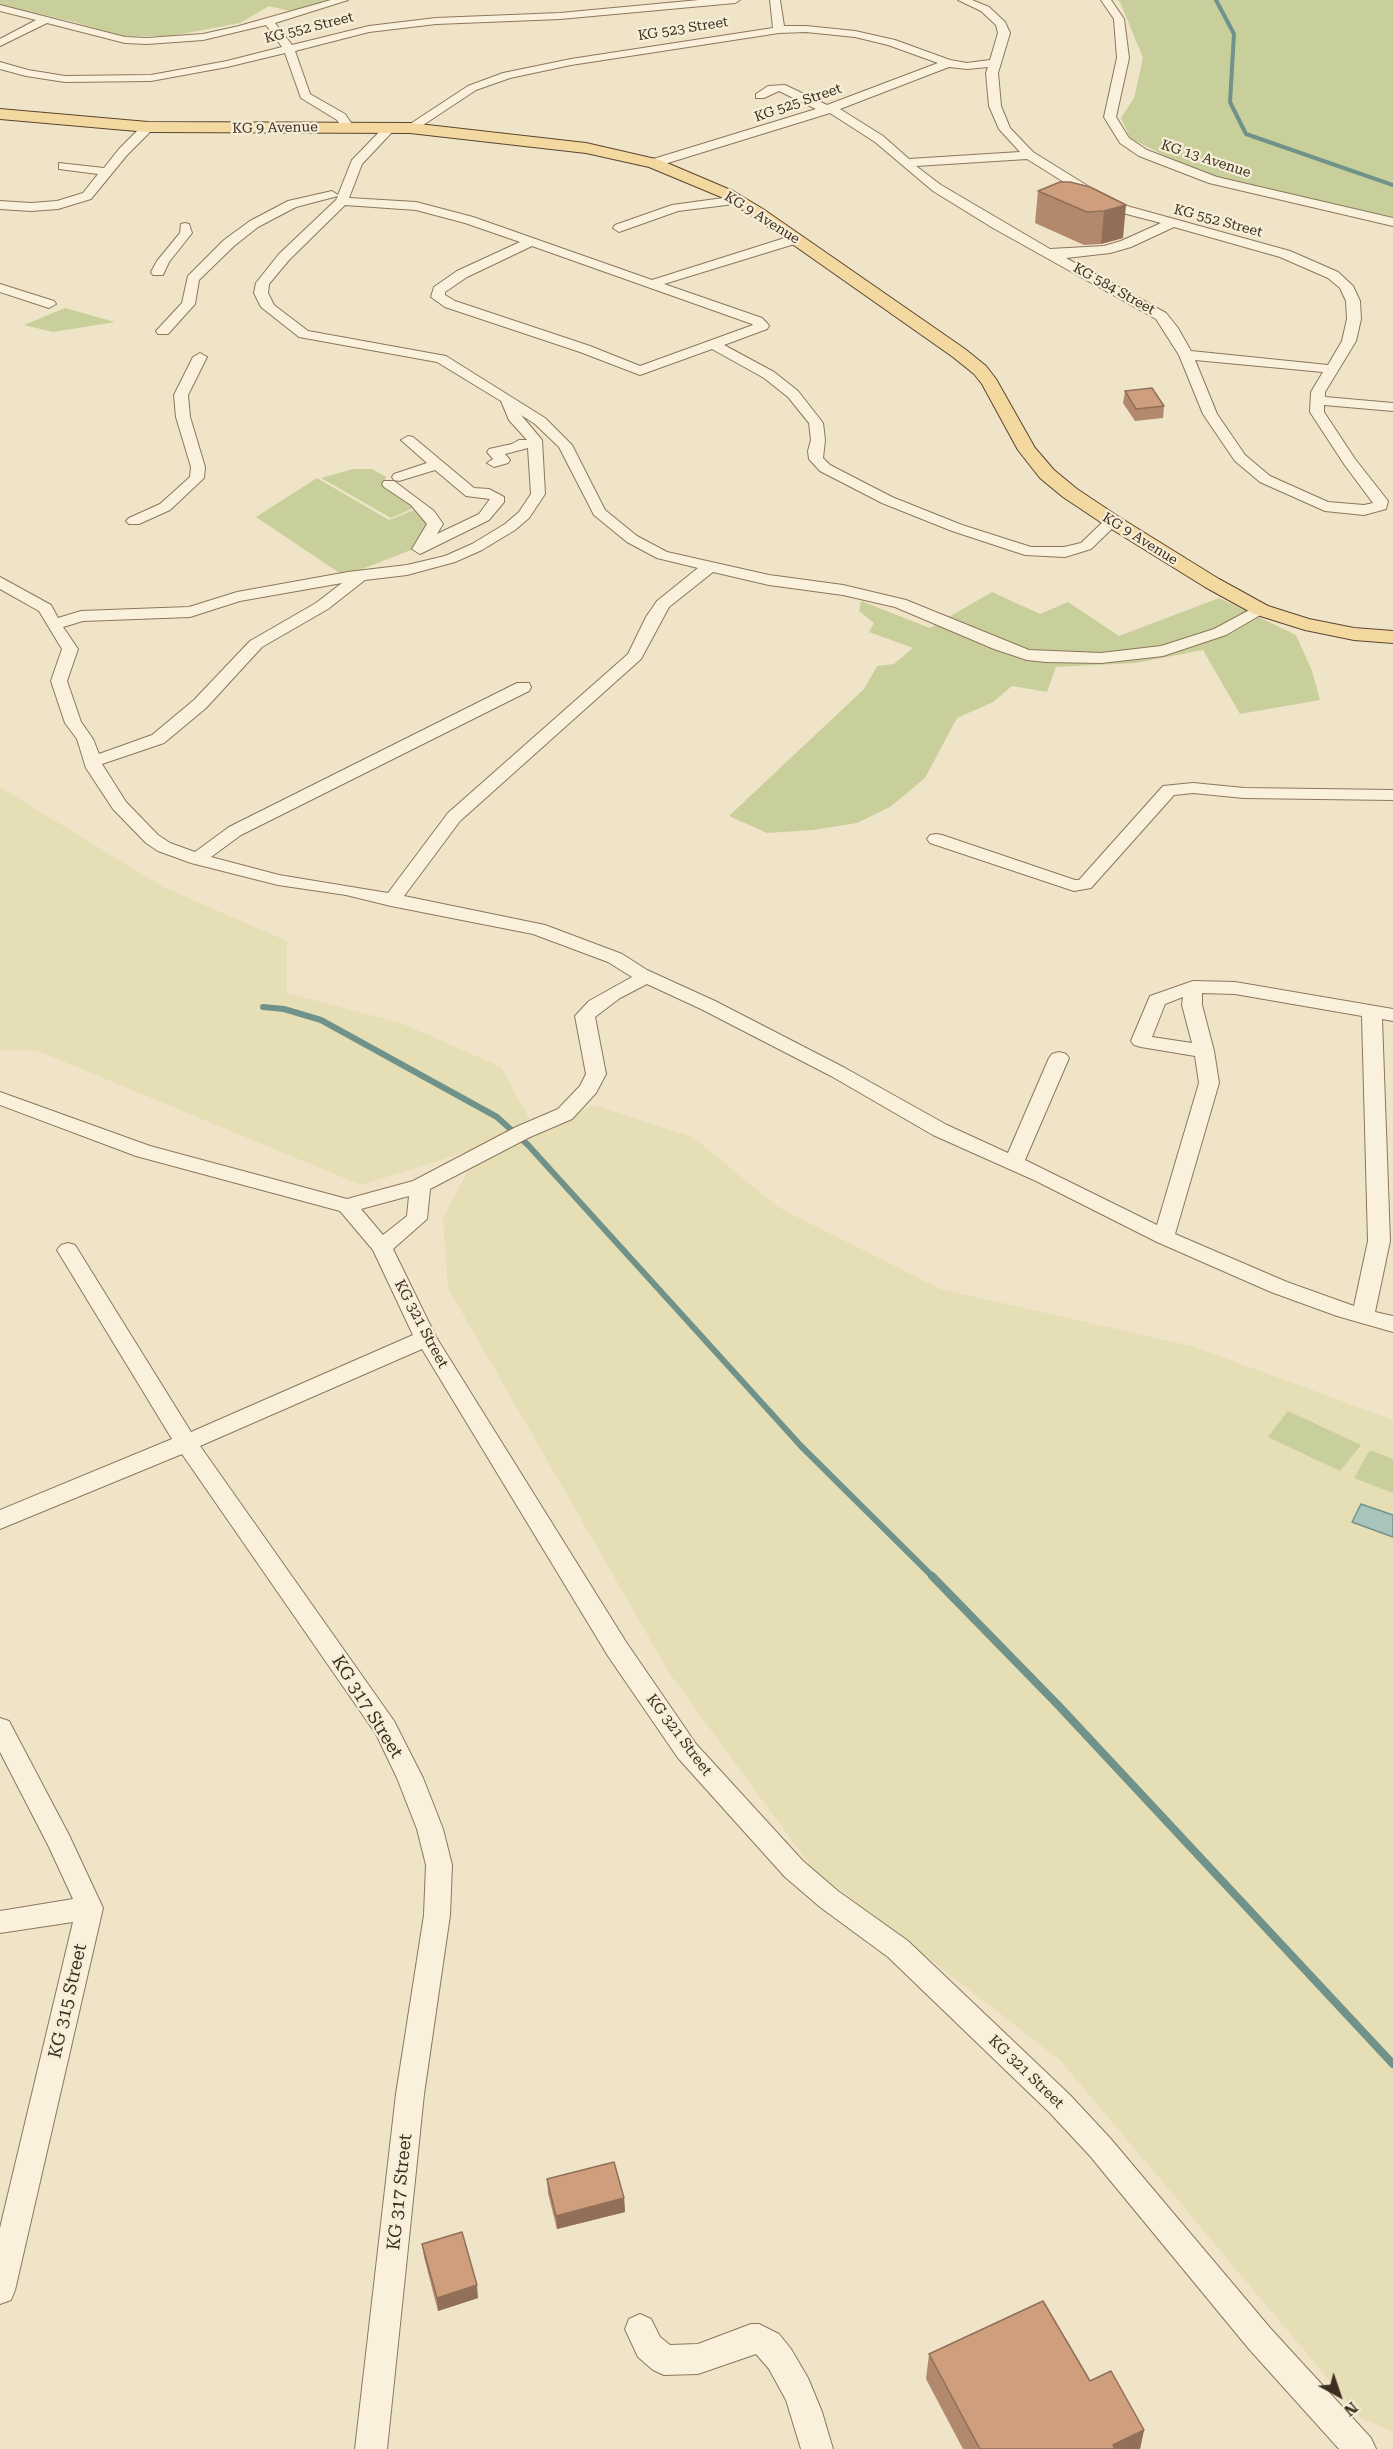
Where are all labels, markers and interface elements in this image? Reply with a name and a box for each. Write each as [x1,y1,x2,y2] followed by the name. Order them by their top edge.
[263,9,355,47] street label: KG 552 Street
[637,14,729,44] street label: KG 523 Street
[752,80,844,126] street label: KG 525 Street
[232,119,318,137] street label: KG 9 Avenue
[1159,137,1253,181] street label: KG 13 Avenue
[721,188,803,248] street label: KG 9 Avenue
[1172,201,1264,241] street label: KG 552 Street
[1070,260,1158,318] street label: KG 584 Street
[1099,509,1181,569] street label: KG 9 Avenue
[390,1277,452,1371] street label: KG 321 Street
[327,1652,407,1762] street label: KG 317 Street
[642,1691,716,1779] street label: KG 321 Street
[44,1941,92,2061] street label: KG 315 Street
[985,2032,1067,2112] street label: KG 321 Street
[383,2133,417,2251] street label: KG 317 Street
[1309,2365,1369,2425] north arrow
[1340,2398,1362,2420] text: N

